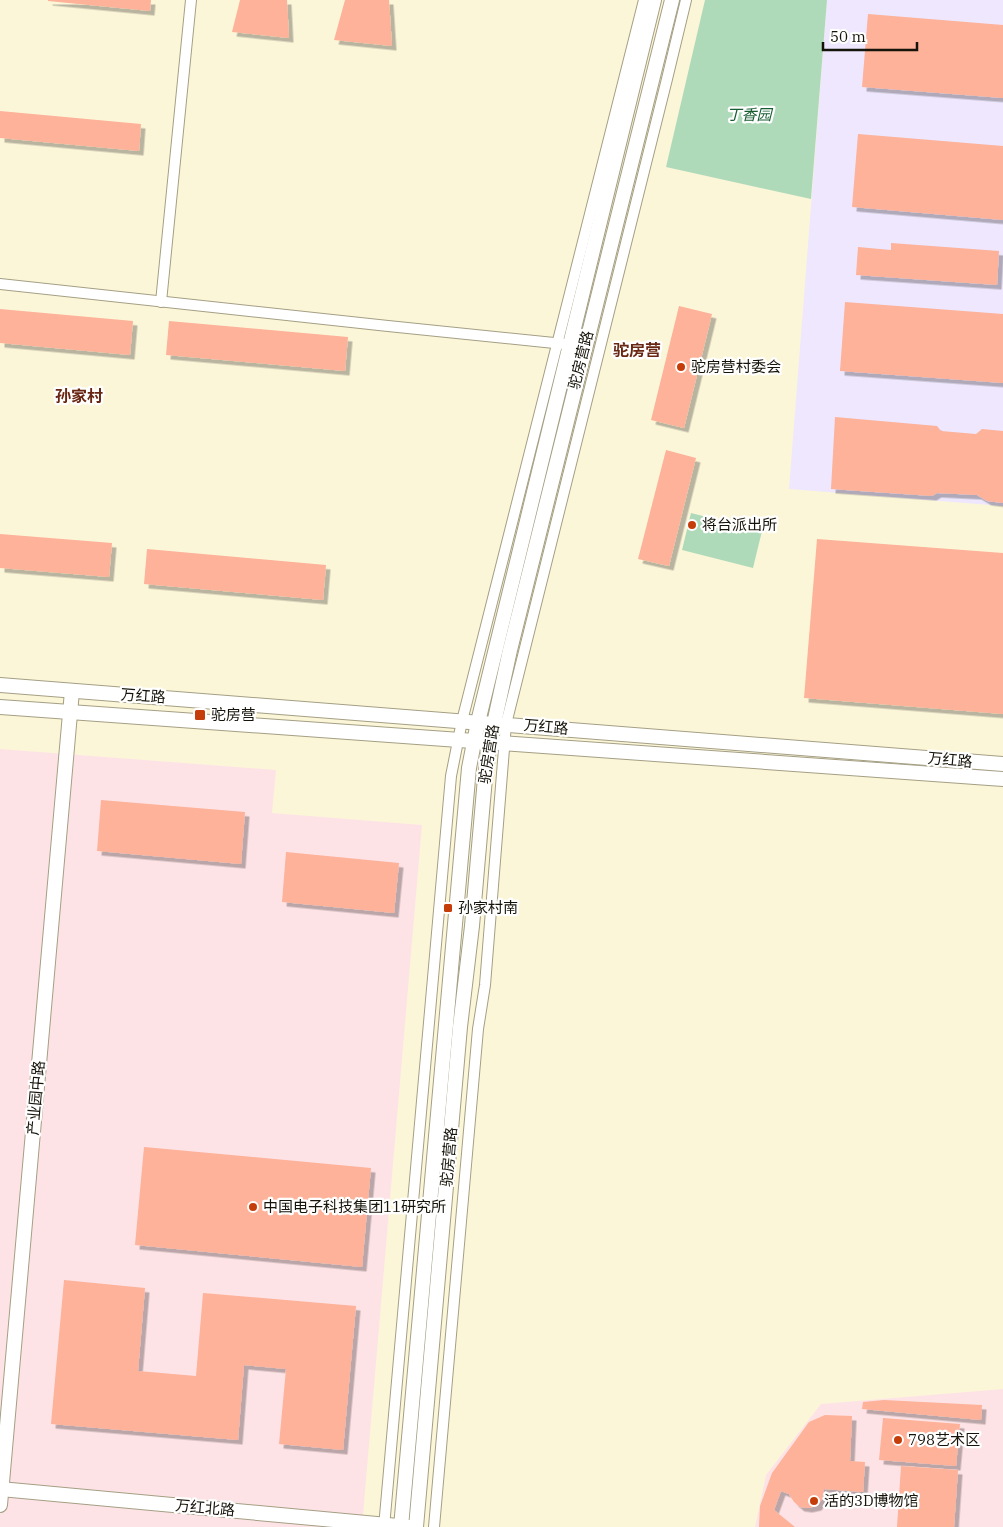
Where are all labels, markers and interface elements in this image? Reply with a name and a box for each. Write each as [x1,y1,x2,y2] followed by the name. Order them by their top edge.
[823,20,917,52] scale bar
[830,27,866,46] text: 50 m
[726,105,773,124] park label: 丁香园
[564,328,597,391] street label: 驼房营路
[613,340,661,360] district label: 驼房营
[691,357,781,376] place label: 驼房营村委会
[675,361,687,373] marker: 驼房营村委会
[55,386,103,406] district label: 孙家村
[702,515,777,534] place label: 将台派出所
[686,519,698,531] marker: 将台派出所
[120,684,166,707] street label: 万红路
[211,705,256,724] place label: 驼房营
[193,708,207,722] marker: 驼房营
[523,715,569,738] street label: 万红路
[474,723,503,785] street label: 驼房营路
[927,748,973,771] street label: 万红路
[458,898,518,917] place label: 孙家村南
[442,902,454,914] marker: 孙家村南
[23,1060,48,1136] street label: 产业园中路
[436,1126,461,1188] street label: 驼房营路
[263,1197,446,1216] place label: 中国电子科技集团11研究所
[247,1201,259,1213] marker: 中国电子科技集团11研究所
[908,1430,980,1449] place label: 798艺术区
[892,1434,904,1446] marker: 798艺术区
[824,1491,919,1510] place label: 活的3D博物馆
[174,1495,236,1520] street label: 万红北路
[808,1495,820,1507] marker: 活的3D博物馆

